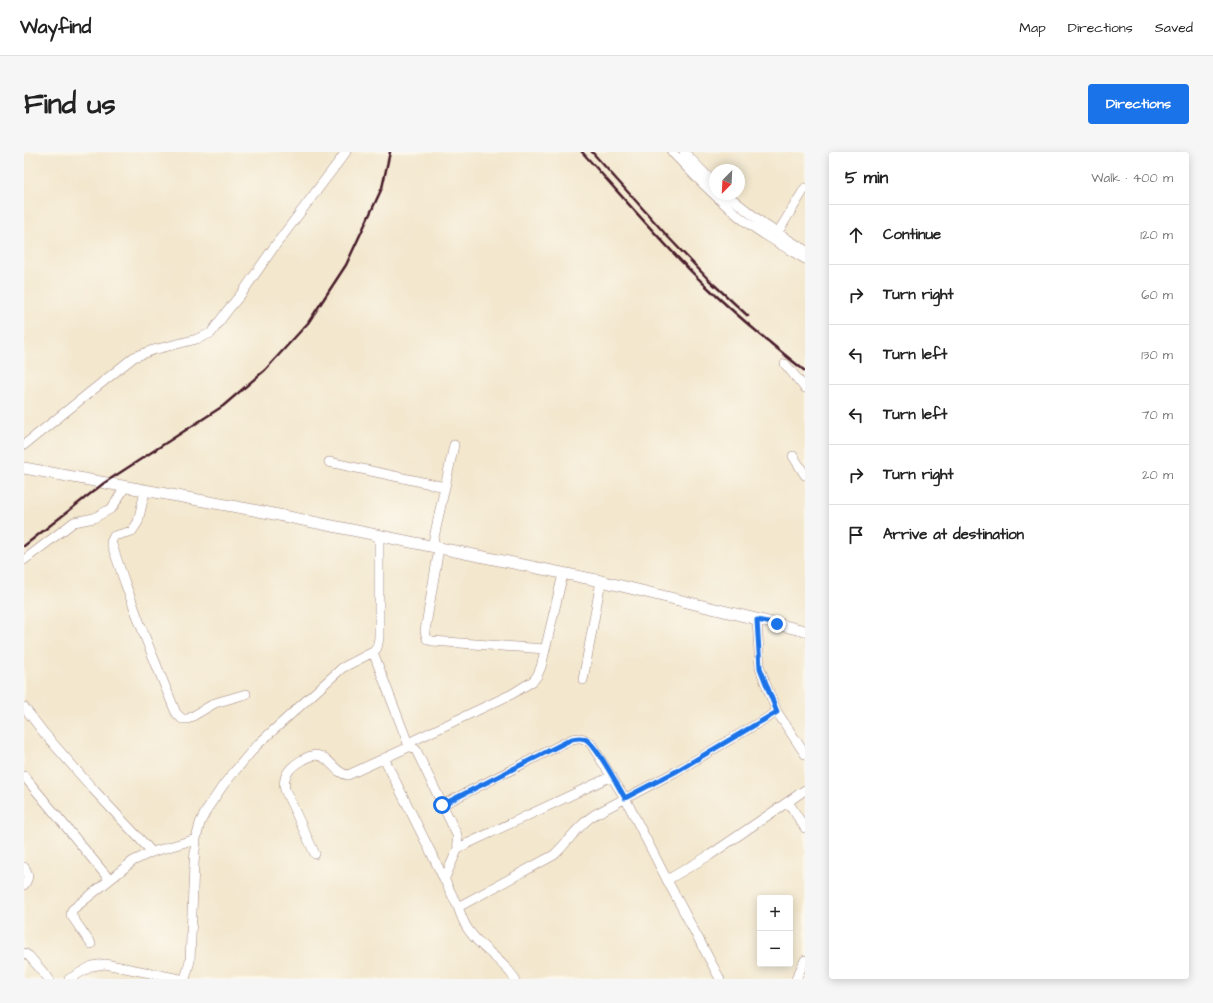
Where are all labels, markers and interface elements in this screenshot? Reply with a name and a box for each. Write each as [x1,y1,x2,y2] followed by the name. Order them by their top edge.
[20,14,91,41] text: Wayfind
[1019,18,1046,38] text: Map
[1068,18,1133,38] text: Directions
[1155,18,1193,38] text: Saved
[1088,84,1189,124] button: Directions
[24,85,115,124] text: Find us
[709,164,745,200] north arrow
[845,166,888,190] text: 5 min
[1091,169,1173,187] text: Walk · 400 m
[845,224,867,246] icon: ahead
[883,224,941,245] text: Continue
[1140,226,1173,244] text: 120 m
[845,284,867,306] icon: right
[883,284,954,305] text: Turn right
[1141,286,1173,304] text: 60 m
[845,344,867,366] icon: left
[883,344,947,365] text: Turn left
[1141,346,1173,364] text: 130 m
[845,404,867,426] icon: left
[883,404,947,425] text: Turn left
[1141,406,1173,424] text: 70 m
[845,464,867,486] icon: right
[883,464,954,485] text: Turn right
[1142,466,1173,484] text: 20 m
[845,524,867,546] icon: arrive
[883,524,1024,545] text: Arrive at destination
[768,615,786,633] route end
[433,796,451,814] route start
[757,895,793,967] map controls
[757,895,793,931] button: +
[757,931,793,967] button: −

